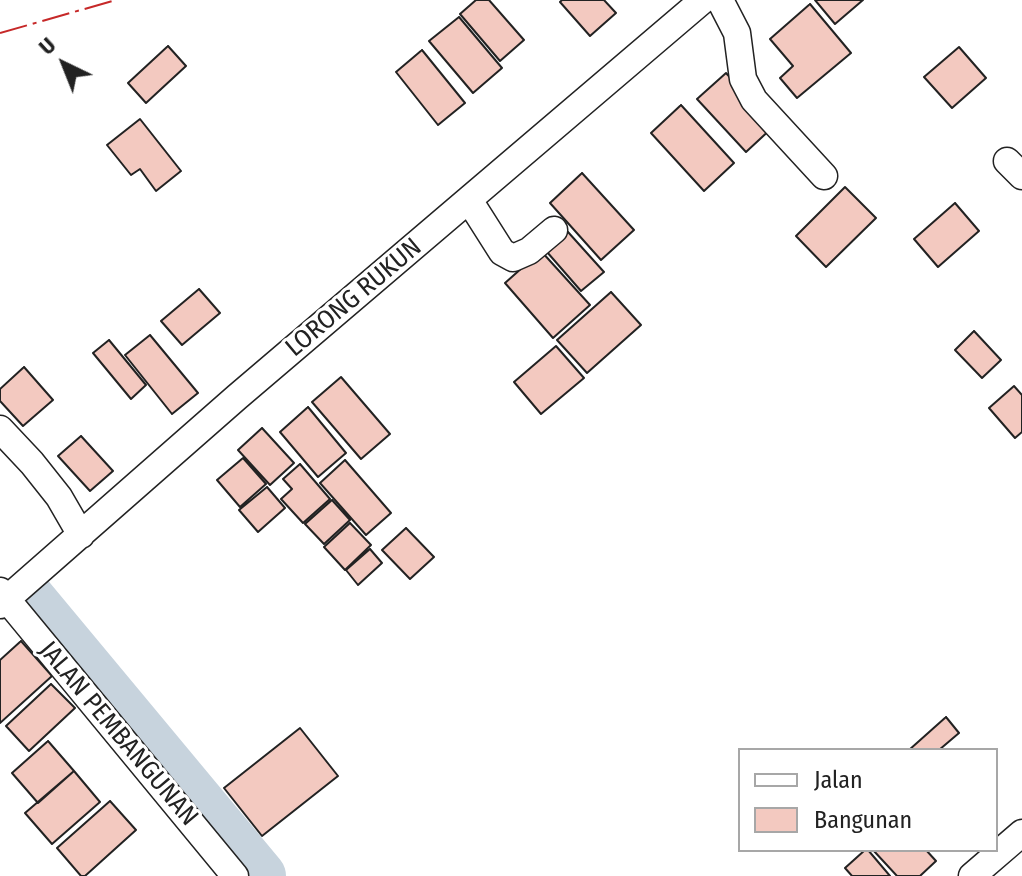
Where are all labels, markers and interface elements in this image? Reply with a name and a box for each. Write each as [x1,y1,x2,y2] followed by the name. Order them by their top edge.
[24,24,104,104] north arrow
[33,32,61,60] text: U
[280,232,428,364] street label: LORONG RUKUN
[32,635,204,833] street label: JALAN PEMBANGUNAN
[738,748,998,852] legend
[814,766,863,794] text: Jalan
[814,806,912,834] text: Bangunan

